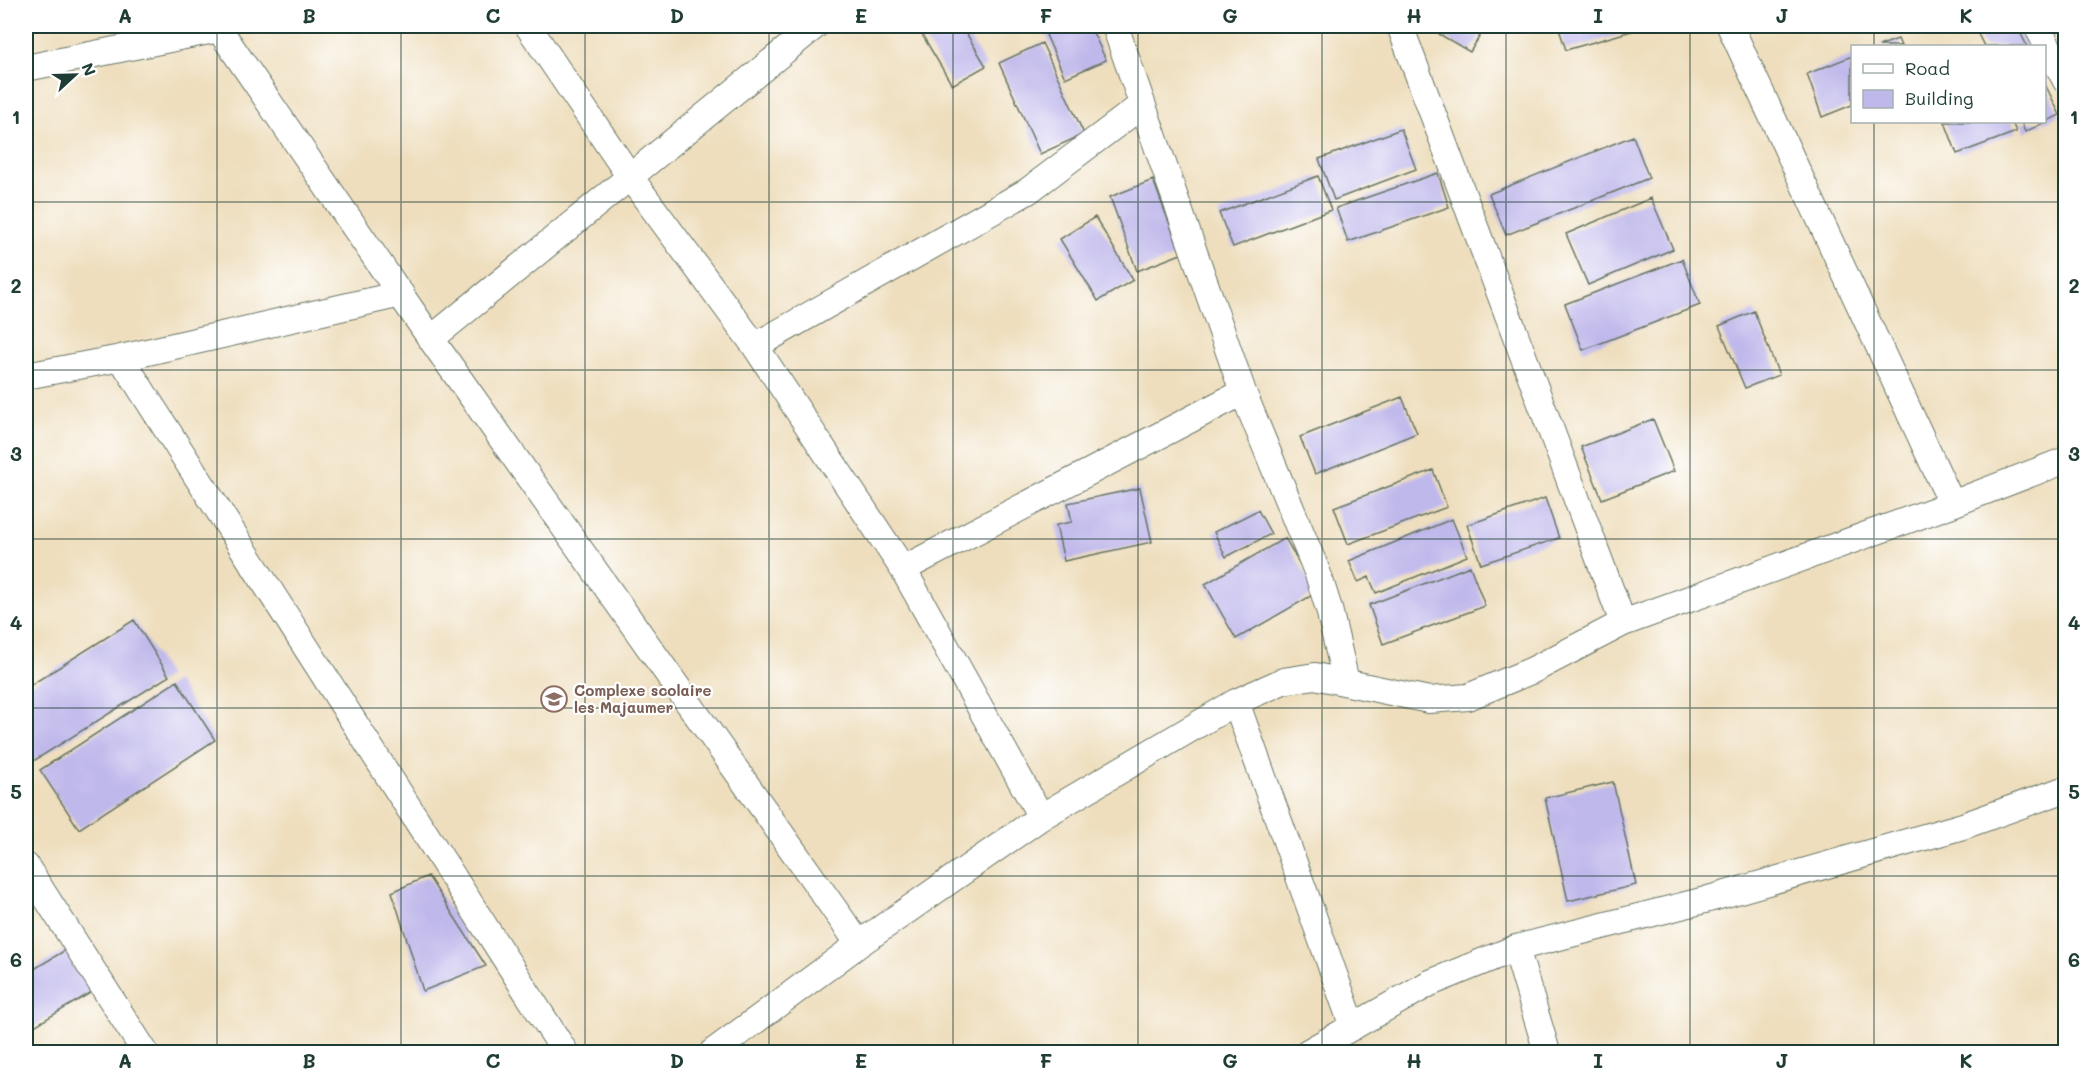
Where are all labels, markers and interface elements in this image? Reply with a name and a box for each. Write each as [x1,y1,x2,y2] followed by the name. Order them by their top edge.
[118,2,132,28] text: A
[302,2,316,28] text: B
[486,2,501,28] text: C
[670,2,684,28] text: D
[855,2,867,28] text: E
[1040,2,1053,28] text: F
[1222,2,1238,28] text: G
[1406,2,1422,28] text: H
[1593,2,1603,28] text: I
[1775,2,1789,28] text: J
[1959,2,1973,28] text: K
[45,45,105,105] north arrow
[1851,45,2046,123] legend
[1905,56,1950,80] text: Road
[77,60,101,79] text: N
[1905,86,1973,110] text: Building
[12,103,20,129] text: 1
[2070,103,2078,129] text: 1
[10,272,22,298] text: 2
[2068,272,2080,298] text: 2
[10,440,22,466] text: 3
[2068,440,2080,466] text: 3
[10,609,23,635] text: 4
[2068,609,2081,635] text: 4
[574,680,712,717] place label: Complexe scolaire les Majaumer
[539,684,569,714] school or university icon: Complexe scolaire les Majaumer
[10,778,22,804] text: 5
[2068,778,2080,804] text: 5
[10,946,22,972] text: 6
[2068,946,2080,972] text: 6
[118,1047,132,1073] text: A
[302,1047,316,1073] text: B
[486,1047,501,1073] text: C
[670,1047,684,1073] text: D
[855,1047,867,1073] text: E
[1040,1047,1053,1073] text: F
[1222,1047,1238,1073] text: G
[1406,1047,1422,1073] text: H
[1593,1047,1603,1073] text: I
[1775,1047,1789,1073] text: J
[1959,1047,1973,1073] text: K

